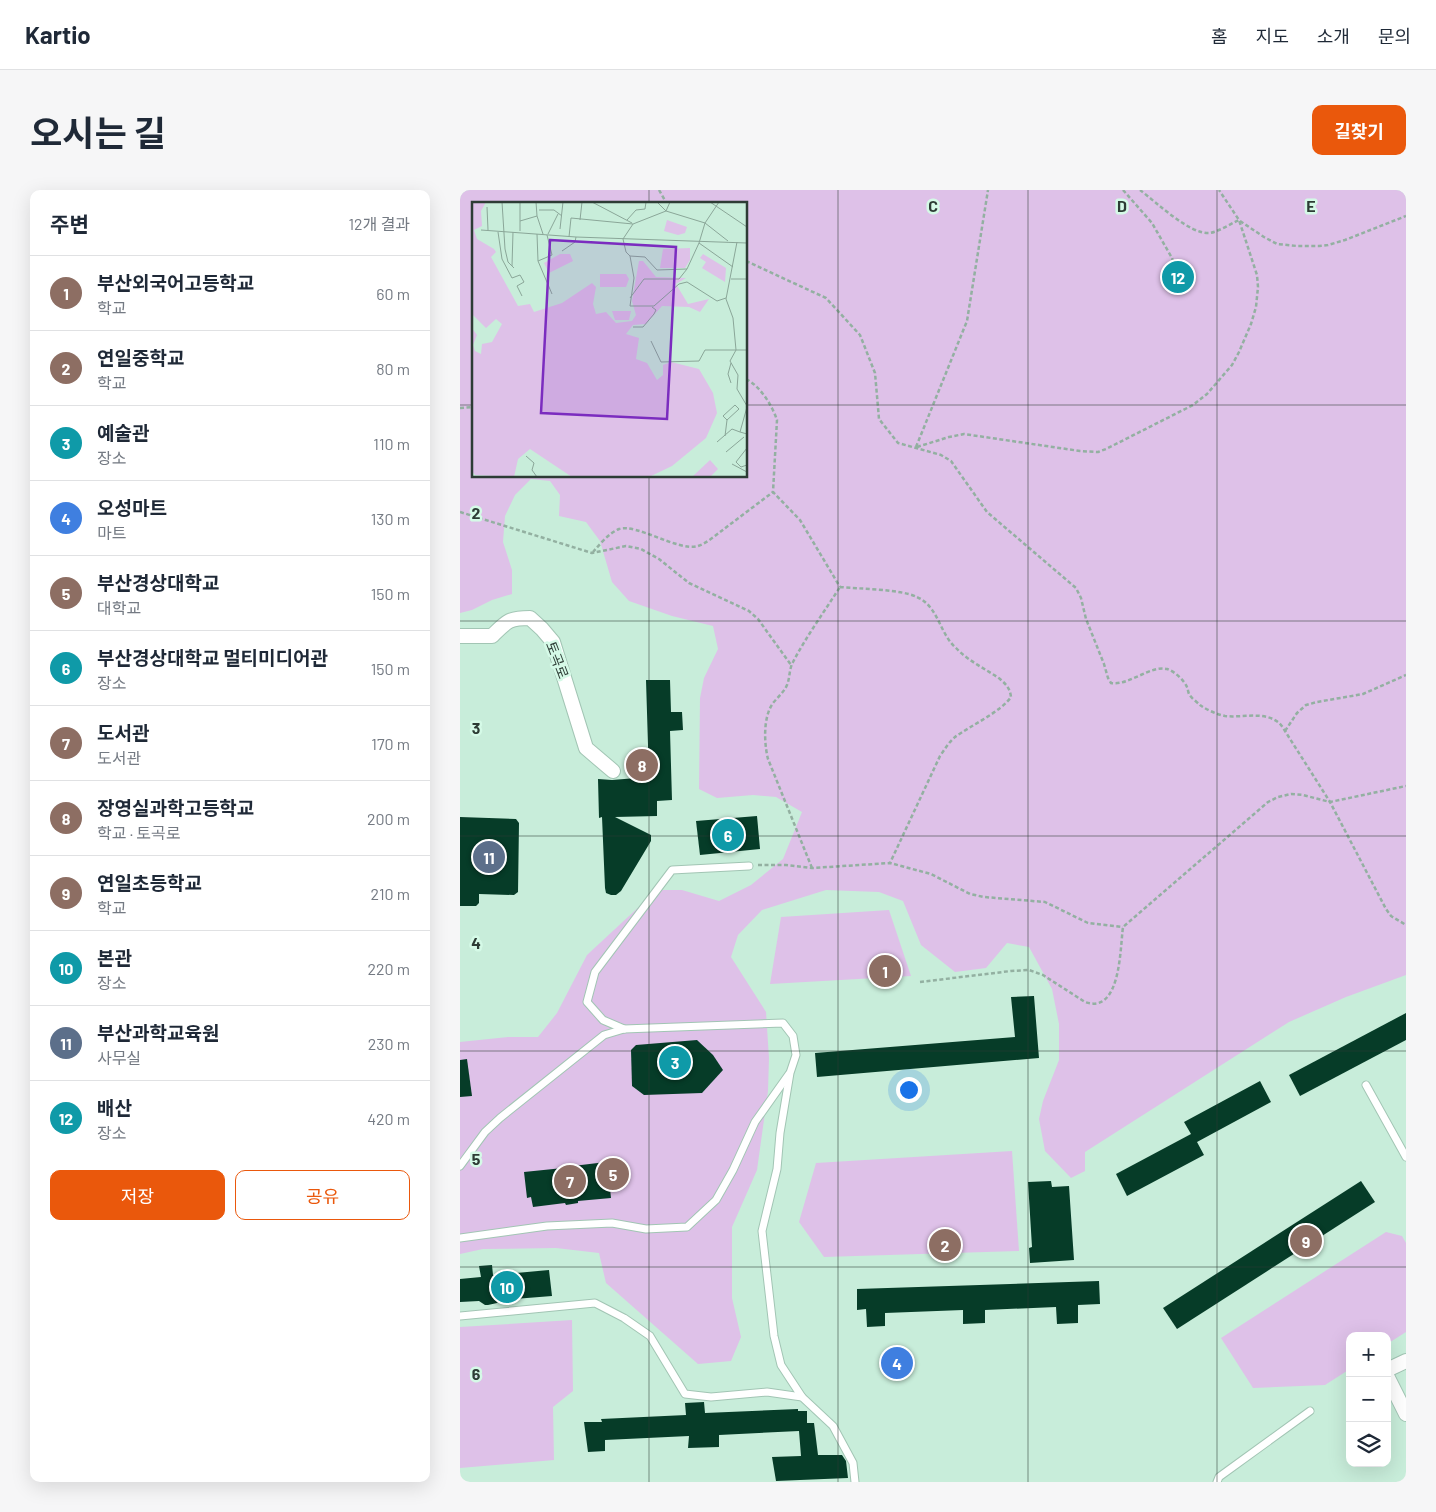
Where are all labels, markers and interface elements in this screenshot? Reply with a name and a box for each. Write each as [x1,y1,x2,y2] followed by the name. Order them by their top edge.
[25,20,91,49] text: Kartio
[1211,25,1228,47] text: 홈
[1256,25,1289,47] text: 지도
[1317,25,1350,47] text: 소개
[1378,25,1411,47] text: 문의
[1312,105,1406,155] button: 길찾기
[30,111,166,153] text: 오시는 길
[928,196,938,215] text: C
[1117,196,1127,215] text: D
[1306,196,1316,215] text: E
[472,202,748,478] inset map
[50,211,89,236] text: 주변
[348,214,410,233] text: 12개 결과
[1162,258,1194,296] pin: 12
[97,271,254,294] text: 부산외국어고등학교
[63,284,69,303] text: 1
[376,284,410,303] text: 60 m
[97,298,126,317] text: 학교
[97,346,184,369] text: 연일중학교
[62,359,70,378] text: 2
[376,359,410,378] text: 80 m
[97,373,126,392] text: 학교
[97,421,149,444] text: 예술관
[62,434,70,453] text: 3
[373,434,410,453] text: 110 m
[97,448,126,467] text: 장소
[97,496,167,519] text: 오성마트
[472,503,481,522] text: 2
[61,509,71,528] text: 4
[371,509,410,528] text: 130 m
[97,523,126,542] text: 마트
[97,571,219,594] text: 부산경상대학교
[62,584,70,603] text: 5
[371,584,410,603] text: 150 m
[97,598,141,617] text: 대학교
[543,639,572,681] street label: 토곡로
[97,646,328,669] text: 부산경상대학교 멀티미디어관
[62,659,70,678] text: 6
[371,659,410,678] text: 150 m
[97,673,126,692] text: 장소
[472,718,480,737] text: 3
[97,721,149,744] text: 도서관
[62,734,70,753] text: 7
[371,734,410,753] text: 170 m
[626,746,658,784] pin: 8
[97,748,141,767] text: 도서관
[97,796,254,819] text: 장영실과학고등학교
[62,809,70,828] text: 8
[367,809,410,828] text: 200 m
[712,816,744,854] pin: 6
[97,823,180,842] text: 학교 · 토곡로
[473,838,505,876] pin: 11
[97,871,202,894] text: 연일초등학교
[62,884,70,903] text: 9
[371,884,410,903] text: 210 m
[97,898,126,917] text: 학교
[471,933,481,952] text: 4
[97,946,132,969] text: 본관
[869,952,901,990] pin: 1
[59,959,73,978] text: 10
[367,959,410,978] text: 220 m
[97,973,126,992] text: 장소
[97,1021,219,1044] text: 부산과학교육원
[60,1034,72,1053] text: 11
[368,1034,410,1053] text: 230 m
[659,1043,691,1081] pin: 3
[97,1048,141,1067] text: 사무실
[896,1077,922,1103] your location
[97,1096,132,1119] text: 배산
[59,1109,73,1128] text: 12
[367,1109,410,1128] text: 420 m
[97,1123,126,1142] text: 장소
[472,1149,481,1168] text: 5
[597,1155,629,1193] pin: 5
[554,1162,586,1200] pin: 7
[50,1170,225,1220] button: 저장
[235,1170,410,1220] button: 공유
[1290,1222,1322,1260] pin: 9
[929,1226,961,1264] pin: 2
[491,1268,523,1306] pin: 10
[1346,1332,1391,1467] map controls
[1346,1332,1391,1377] button: +
[881,1344,913,1382] pin: 4
[472,1364,481,1383] text: 6
[1346,1377,1391,1422] button: −
[1346,1422,1391,1467] button: layers

